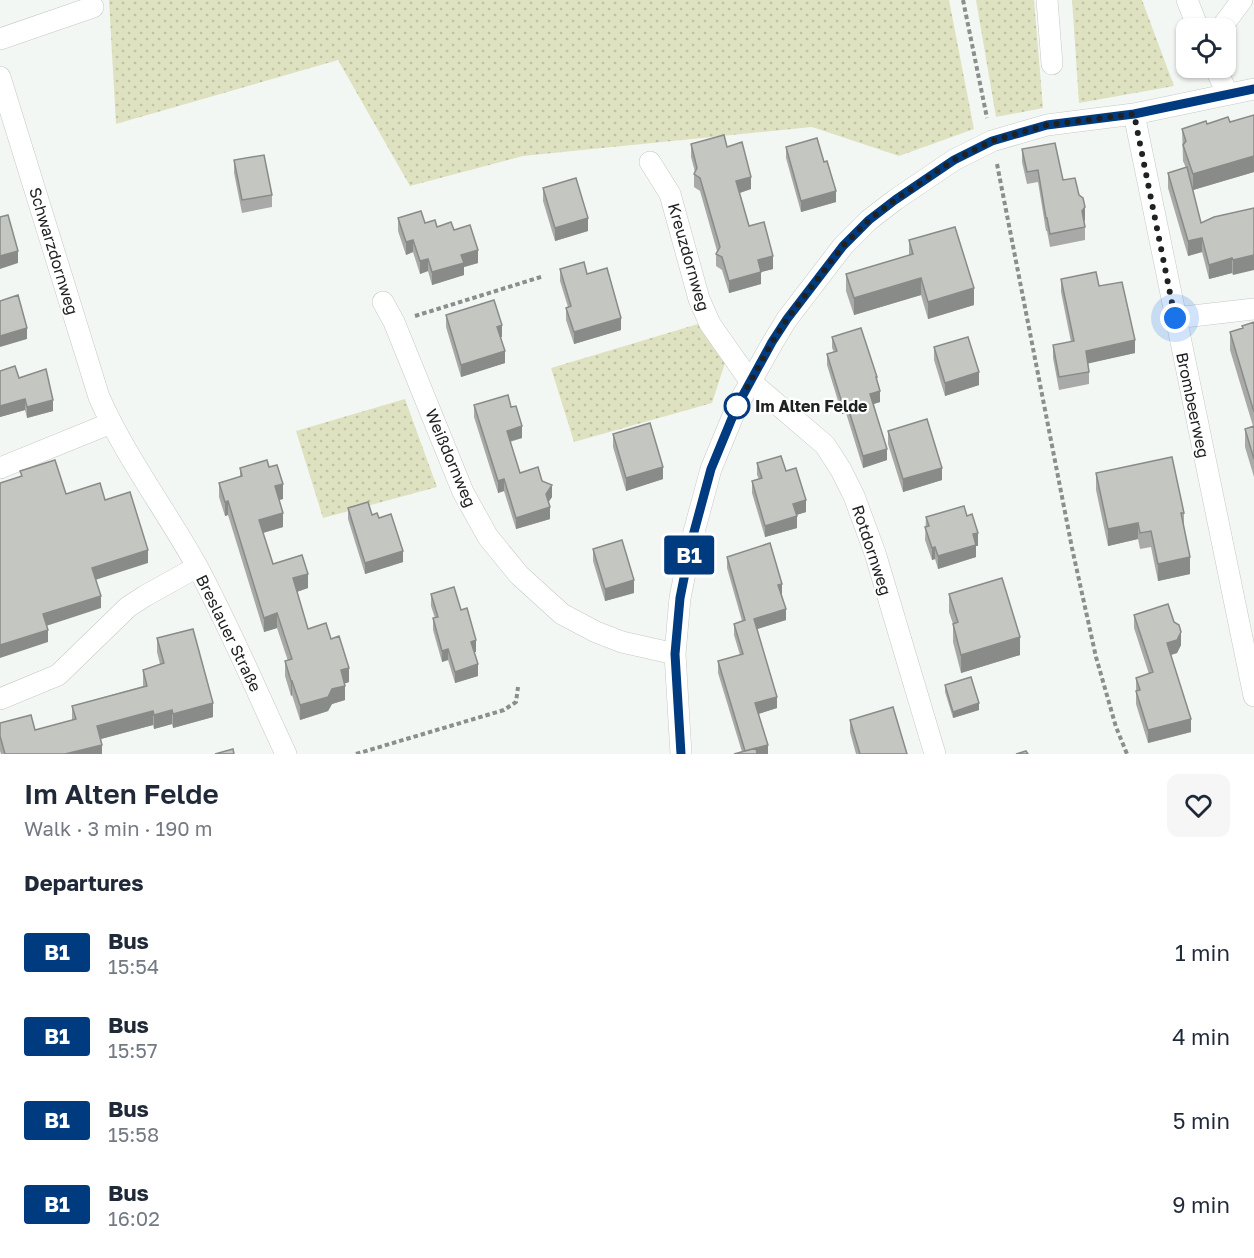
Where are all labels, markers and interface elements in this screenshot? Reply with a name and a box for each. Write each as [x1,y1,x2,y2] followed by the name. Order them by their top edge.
[1176,18,1236,78] map controls
[1176,18,1236,78] button: locate
[25,185,83,317] street label: Schwarzdornweg
[664,201,714,313] street label: Kreuzdornweg
[1160,303,1190,333] your location
[1172,350,1214,460] street label: Brombeerweg
[724,393,750,419] marker: Im Alten Felde
[755,396,868,416] place label: Im Alten Felde
[421,406,481,510] street label: Weißdornweg
[848,502,896,598] street label: Rotdornweg
[662,536,716,574] line badge: B1
[676,542,702,568] text: B1
[192,571,266,695] street label: Breslauer Straße
[1167,774,1230,837] button: heart
[24,777,219,810] text: Im Alten Felde
[24,816,212,840] text: Walk · 3 min · 190 m
[24,869,143,896] text: Departures
[108,927,149,954] text: Bus
[44,939,70,965] text: B1
[1175,939,1230,966] text: 1 min
[108,954,159,978] text: 15:54
[108,1011,149,1038] text: Bus
[44,1023,70,1049] text: B1
[1172,1023,1230,1050] text: 4 min
[108,1038,158,1062] text: 15:57
[108,1095,149,1122] text: Bus
[44,1107,70,1133] text: B1
[1173,1107,1230,1134] text: 5 min
[108,1122,159,1146] text: 15:58
[108,1179,149,1206] text: Bus
[44,1191,70,1217] text: B1
[1172,1191,1230,1218] text: 9 min
[108,1206,160,1230] text: 16:02

